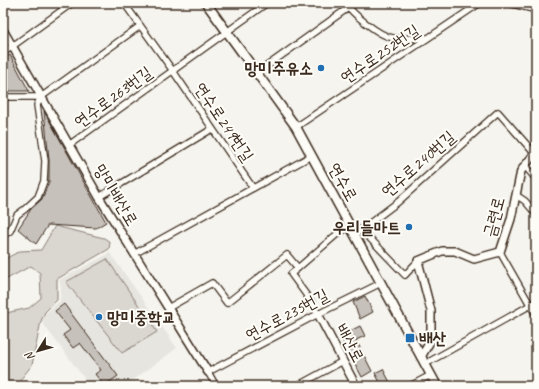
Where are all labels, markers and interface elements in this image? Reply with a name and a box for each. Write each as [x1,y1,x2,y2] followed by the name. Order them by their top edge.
[336,20,424,88] street label: 연수로252번길
[245,58,313,79] place label: 망미주유소
[70,61,156,132] street label: 연수로263번길
[316,63,326,73] marker: 망미주유소
[190,78,258,166] street label: 연수로249번길
[377,126,460,202] street label: 연수로240번길
[324,159,362,205] street label: 연수로
[89,160,143,230] street label: 망미배산로
[479,194,509,240] street label: 금련로
[333,217,401,238] place label: 우리들마트
[404,222,414,232] marker: 우리들마트
[242,284,333,346] street label: 연수로235번길
[107,307,175,328] place label: 망미중학교
[94,312,104,322] marker: 망미중학교
[331,320,369,366] street label: 배산로
[419,328,447,349] place label: 배산
[18,331,58,371] north arrow
[404,332,416,344] marker: 배산
[21,348,38,364] text: N

